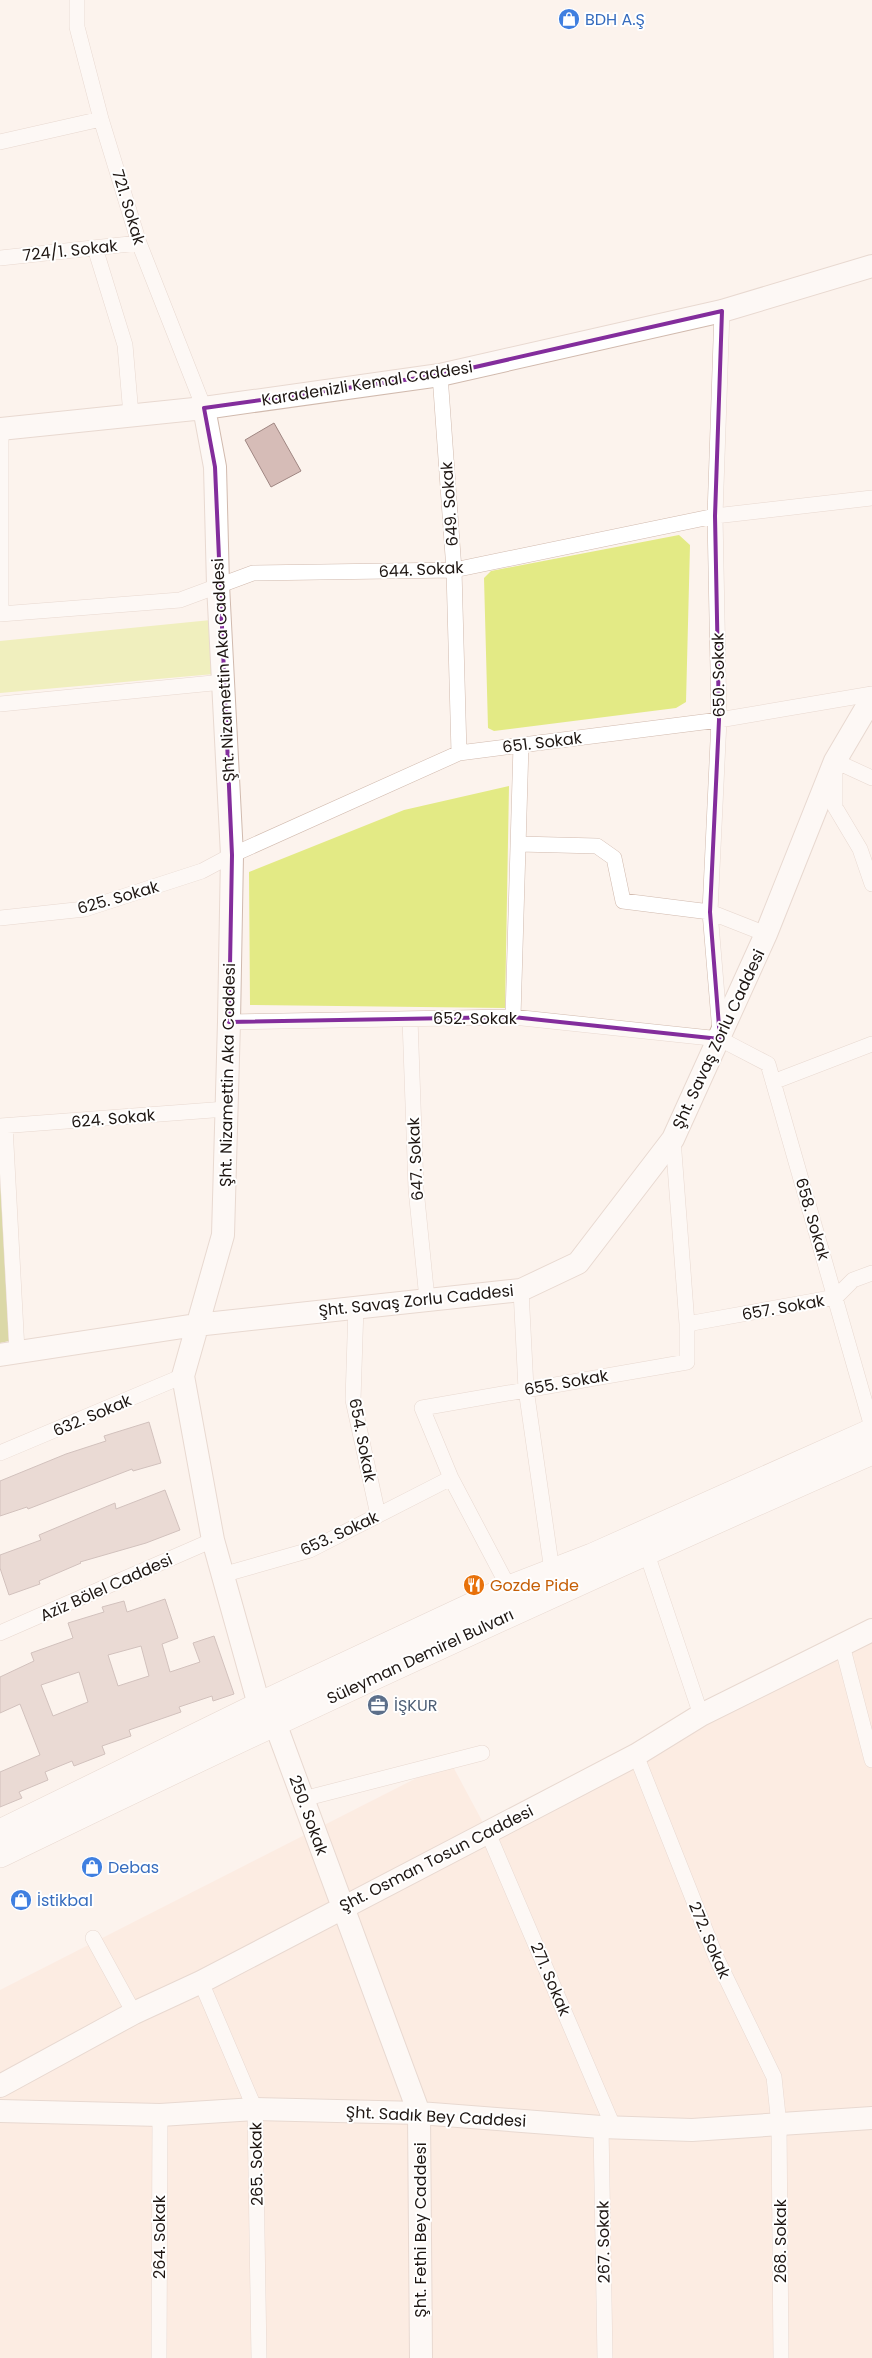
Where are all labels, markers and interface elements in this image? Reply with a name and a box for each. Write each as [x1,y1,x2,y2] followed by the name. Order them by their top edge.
[557,7,581,31] shop icon: BDH A.Ş
[585,8,645,31] place label: BDH A.Ş
[106,167,151,248] street label: 721. Sokak
[21,234,119,267] street label: 724/1. Sokak
[260,355,474,412] street label: Karadenizli Kemal Caddesi
[435,460,464,547] street label: 649. Sokak
[378,556,465,583] street label: 644. Sokak
[206,558,241,782] street label: Şht. Nizamettin Aka Caddesi
[706,632,731,718] street label: 650. Sokak
[501,726,584,759] street label: 651. Sokak
[75,875,162,920] street label: 625. Sokak
[667,946,770,1133] street label: Şht. Savaş Zorlu Caddesi
[214,963,241,1187] street label: Şht. Nizamettin Aka Caddesi
[433,1007,518,1030] street label: 652. Sokak
[70,1103,157,1134] street label: 624. Sokak
[402,1116,429,1201] street label: 647. Sokak
[790,1175,835,1264] street label: 658. Sokak
[317,1279,515,1322] street label: Şht. Savaş Zorlu Caddesi
[740,1289,827,1326] street label: 657. Sokak
[522,1364,611,1401] street label: 655. Sokak
[49,1388,136,1442] street label: 632. Sokak
[343,1396,382,1485] street label: 654. Sokak
[296,1505,383,1562] street label: 653. Sokak
[36,1548,176,1627] street label: Aziz Bölel Caddesi
[462,1573,486,1597] restaurant icon: Gozde Pide
[490,1574,579,1597] place label: Gozde Pide
[323,1603,517,1710] street label: Süleyman Demirel Bulvarı
[366,1693,390,1717] office icon: İŞKUR
[394,1694,437,1717] place label: İŞKUR
[283,1772,334,1859] street label: 250. Sokak
[335,1799,537,1917] street label: Şht. Osman Tosun Caddesi
[80,1855,104,1879] shop icon: Debas
[108,1856,159,1879] place label: Debas
[9,1888,33,1912] shop icon: İstikbal
[37,1889,93,1912] place label: İstikbal
[683,1898,736,1983] street label: 272. Sokak
[525,1939,577,2020] street label: 271. Sokak
[345,2100,527,2133] street label: Şht. Sadık Bey Caddesi
[244,2121,269,2206] street label: 265. Sokak
[409,2142,432,2318] street label: Şht. Fethi Bey Caddesi
[148,2194,171,2279] street label: 264. Sokak
[769,2198,792,2283] street label: 268. Sokak
[591,2200,616,2284] street label: 267. Sokak

